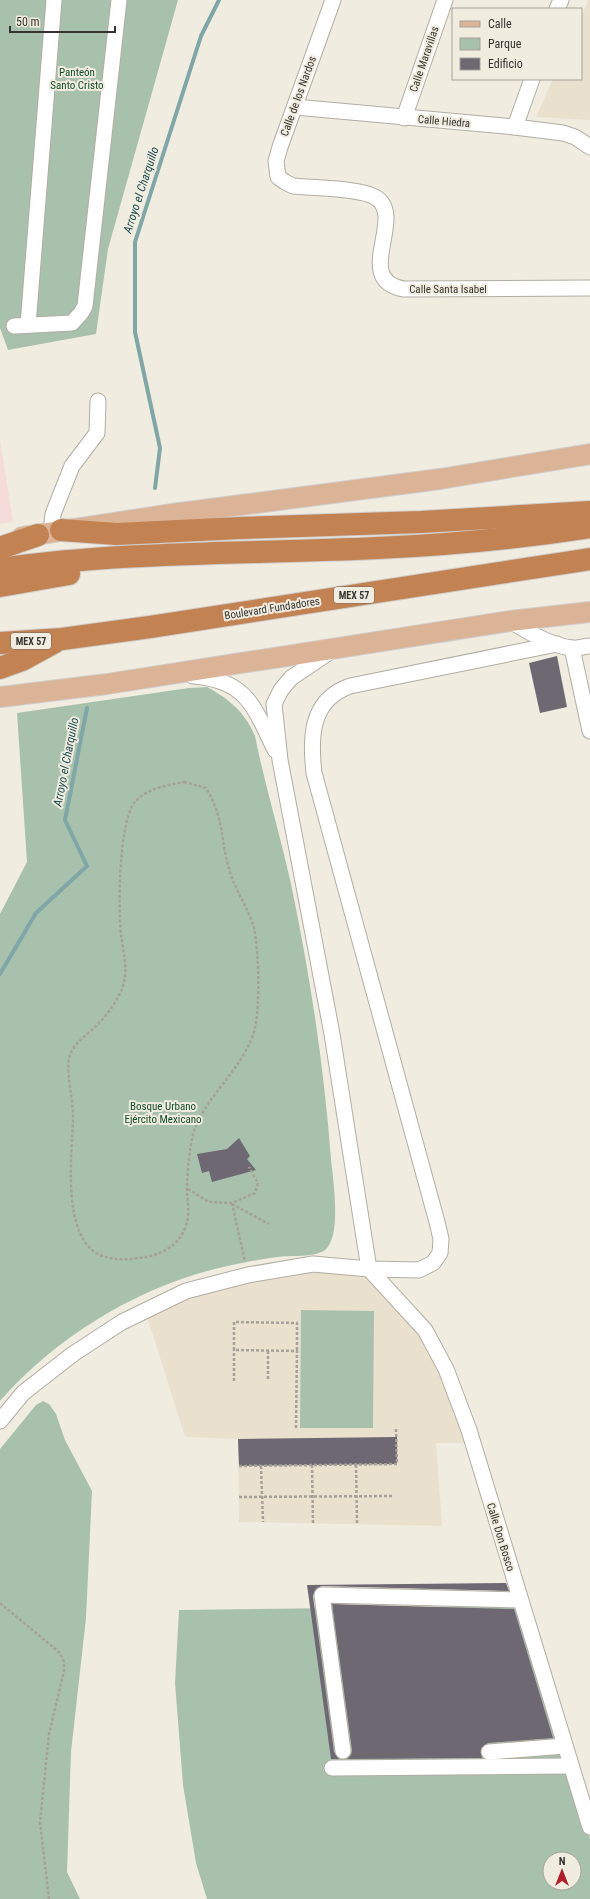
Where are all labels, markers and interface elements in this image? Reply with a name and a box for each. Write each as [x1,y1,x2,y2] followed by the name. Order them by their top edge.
[10,8,115,34] scale bar
[452,8,582,80] legend
[16,15,40,29] text: 50 m
[488,17,512,31] text: Calle
[407,25,442,94] street label: Calle Maravillas
[488,37,522,51] text: Parque
[278,54,319,138] street label: Calle de los Nardos
[488,57,523,71] text: Edificio
[50,66,104,92] park label: Panteón Santo Cristo
[417,113,471,130] street label: Calle Hiedra
[120,145,162,236] water label: Arroyo el Charquillo
[409,283,487,296] street label: Calle Santa Isabel
[334,587,374,603] road number: MEX 57
[223,595,321,622] street label: Boulevard Fundadores
[11,633,51,649] road number: MEX 57
[50,716,82,809] water label: Arroyo el Charquillo
[124,1100,202,1126] park label: Bosque Urbano Ejército Mexicano
[484,1501,517,1573] street label: Calle Don Bosco
[542,1851,582,1891] north arrow
[559,1855,566,1868] text: N

